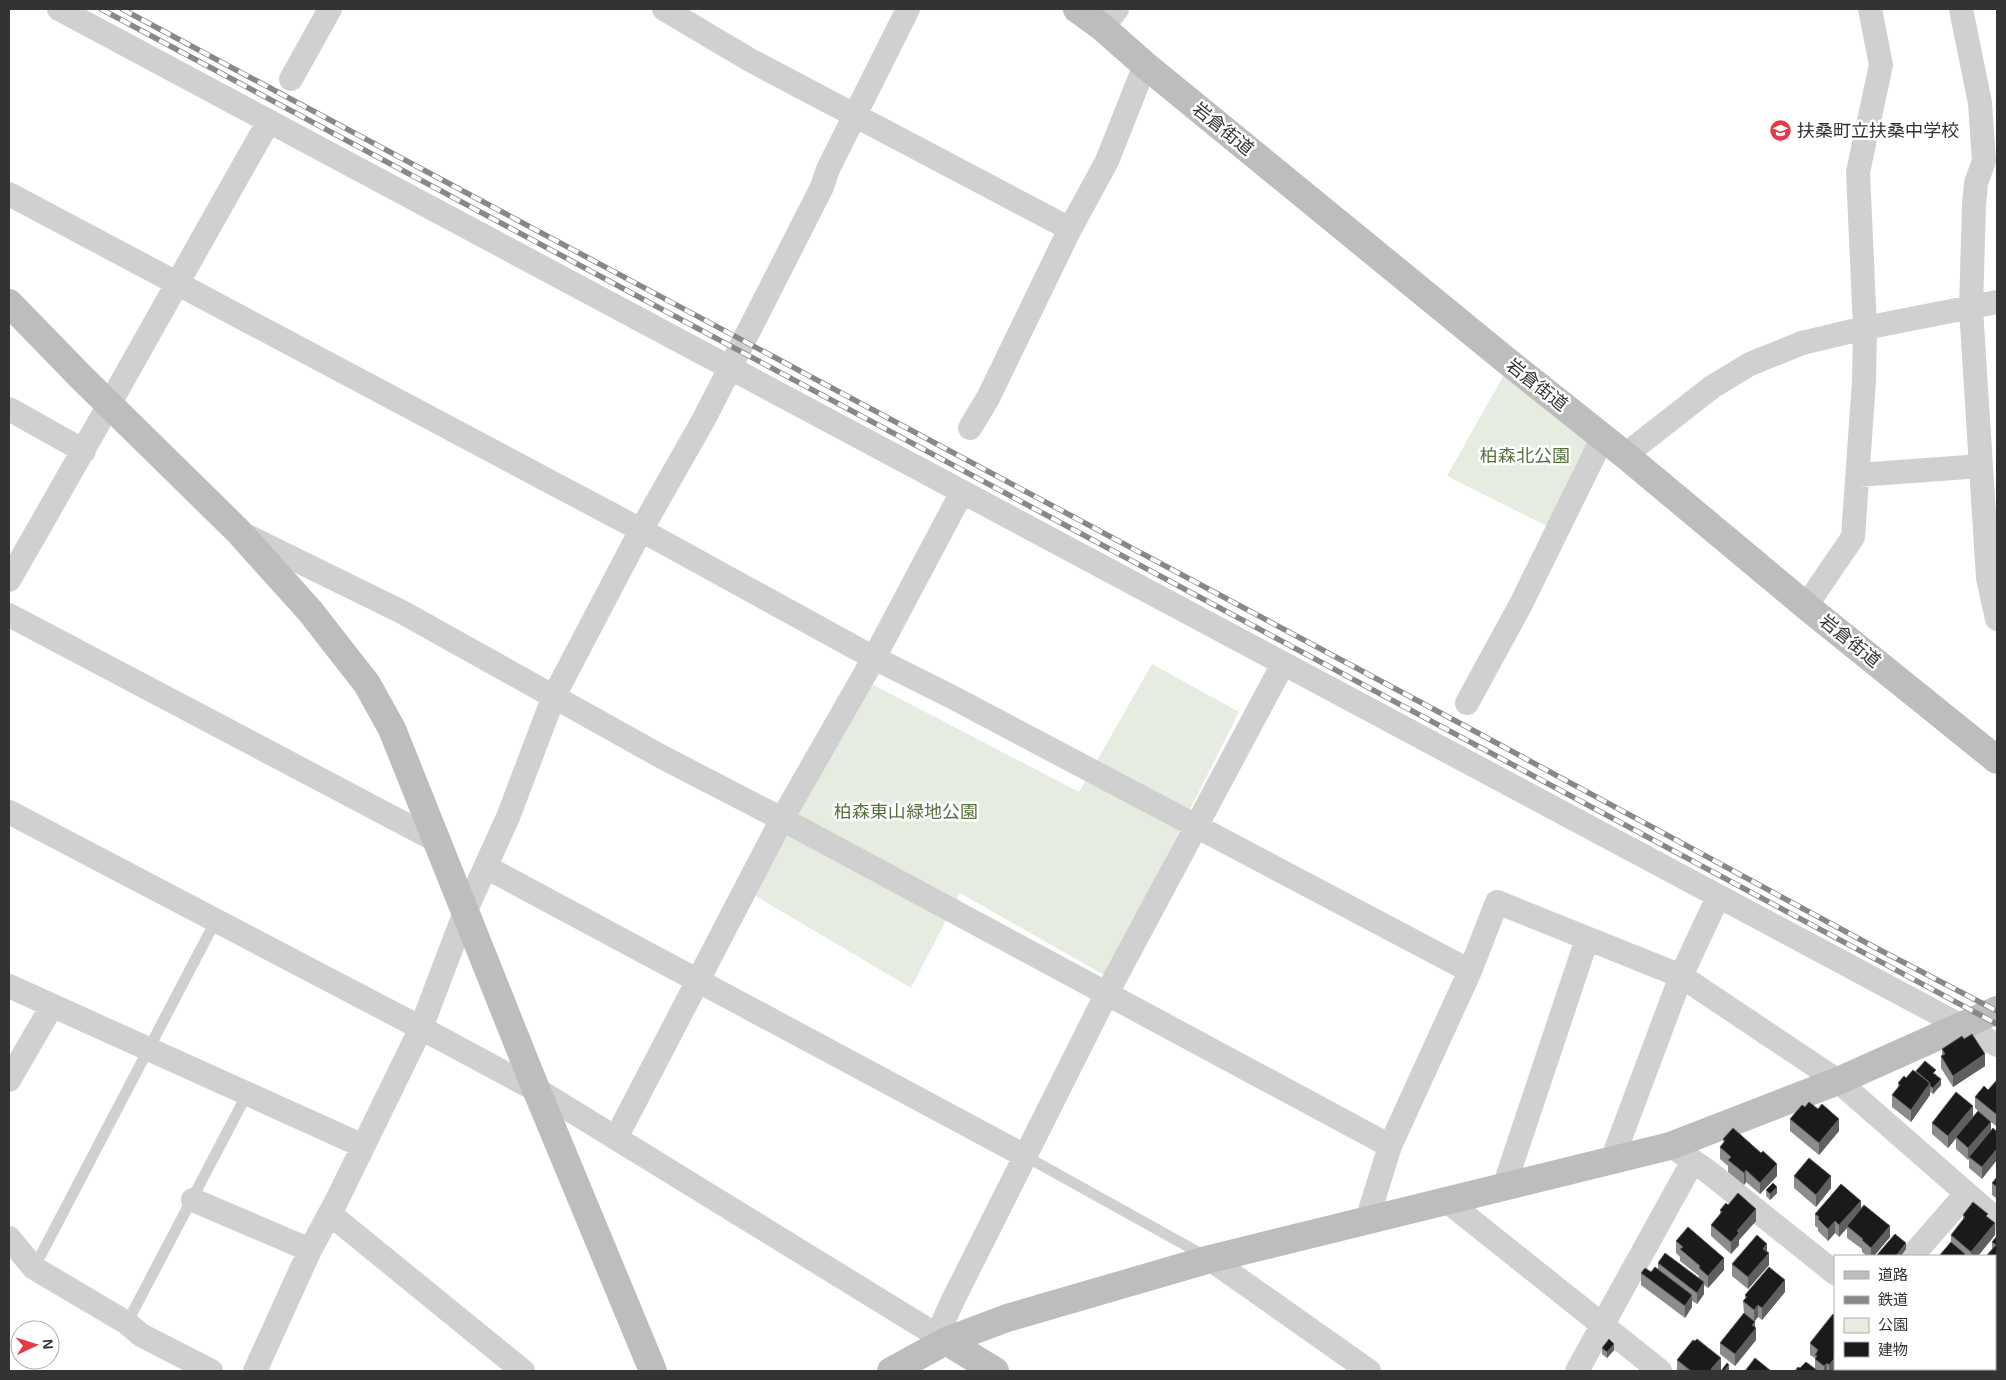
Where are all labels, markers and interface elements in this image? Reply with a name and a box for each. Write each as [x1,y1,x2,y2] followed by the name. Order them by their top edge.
[1189,99,1257,159] street label: 岩倉街道
[1769,119,1793,143] school or university icon: 扶桑町立扶桑中学校
[1797,121,1959,141] place label: 扶桑町立扶桑中学校
[1502,355,1572,415] street label: 岩倉街道
[1480,446,1570,466] park label: 柏森北公園
[1816,611,1884,671] street label: 岩倉街道
[834,802,978,822] park label: 柏森東山緑地公園
[1834,1255,1996,1370] legend
[1878,1266,1908,1283] text: 道路
[1878,1291,1908,1308] text: 鉄道
[1878,1316,1908,1333] text: 公園
[10,1320,60,1370] north arrow
[40,1338,56,1350] text: N
[1878,1341,1908,1358] text: 建物

